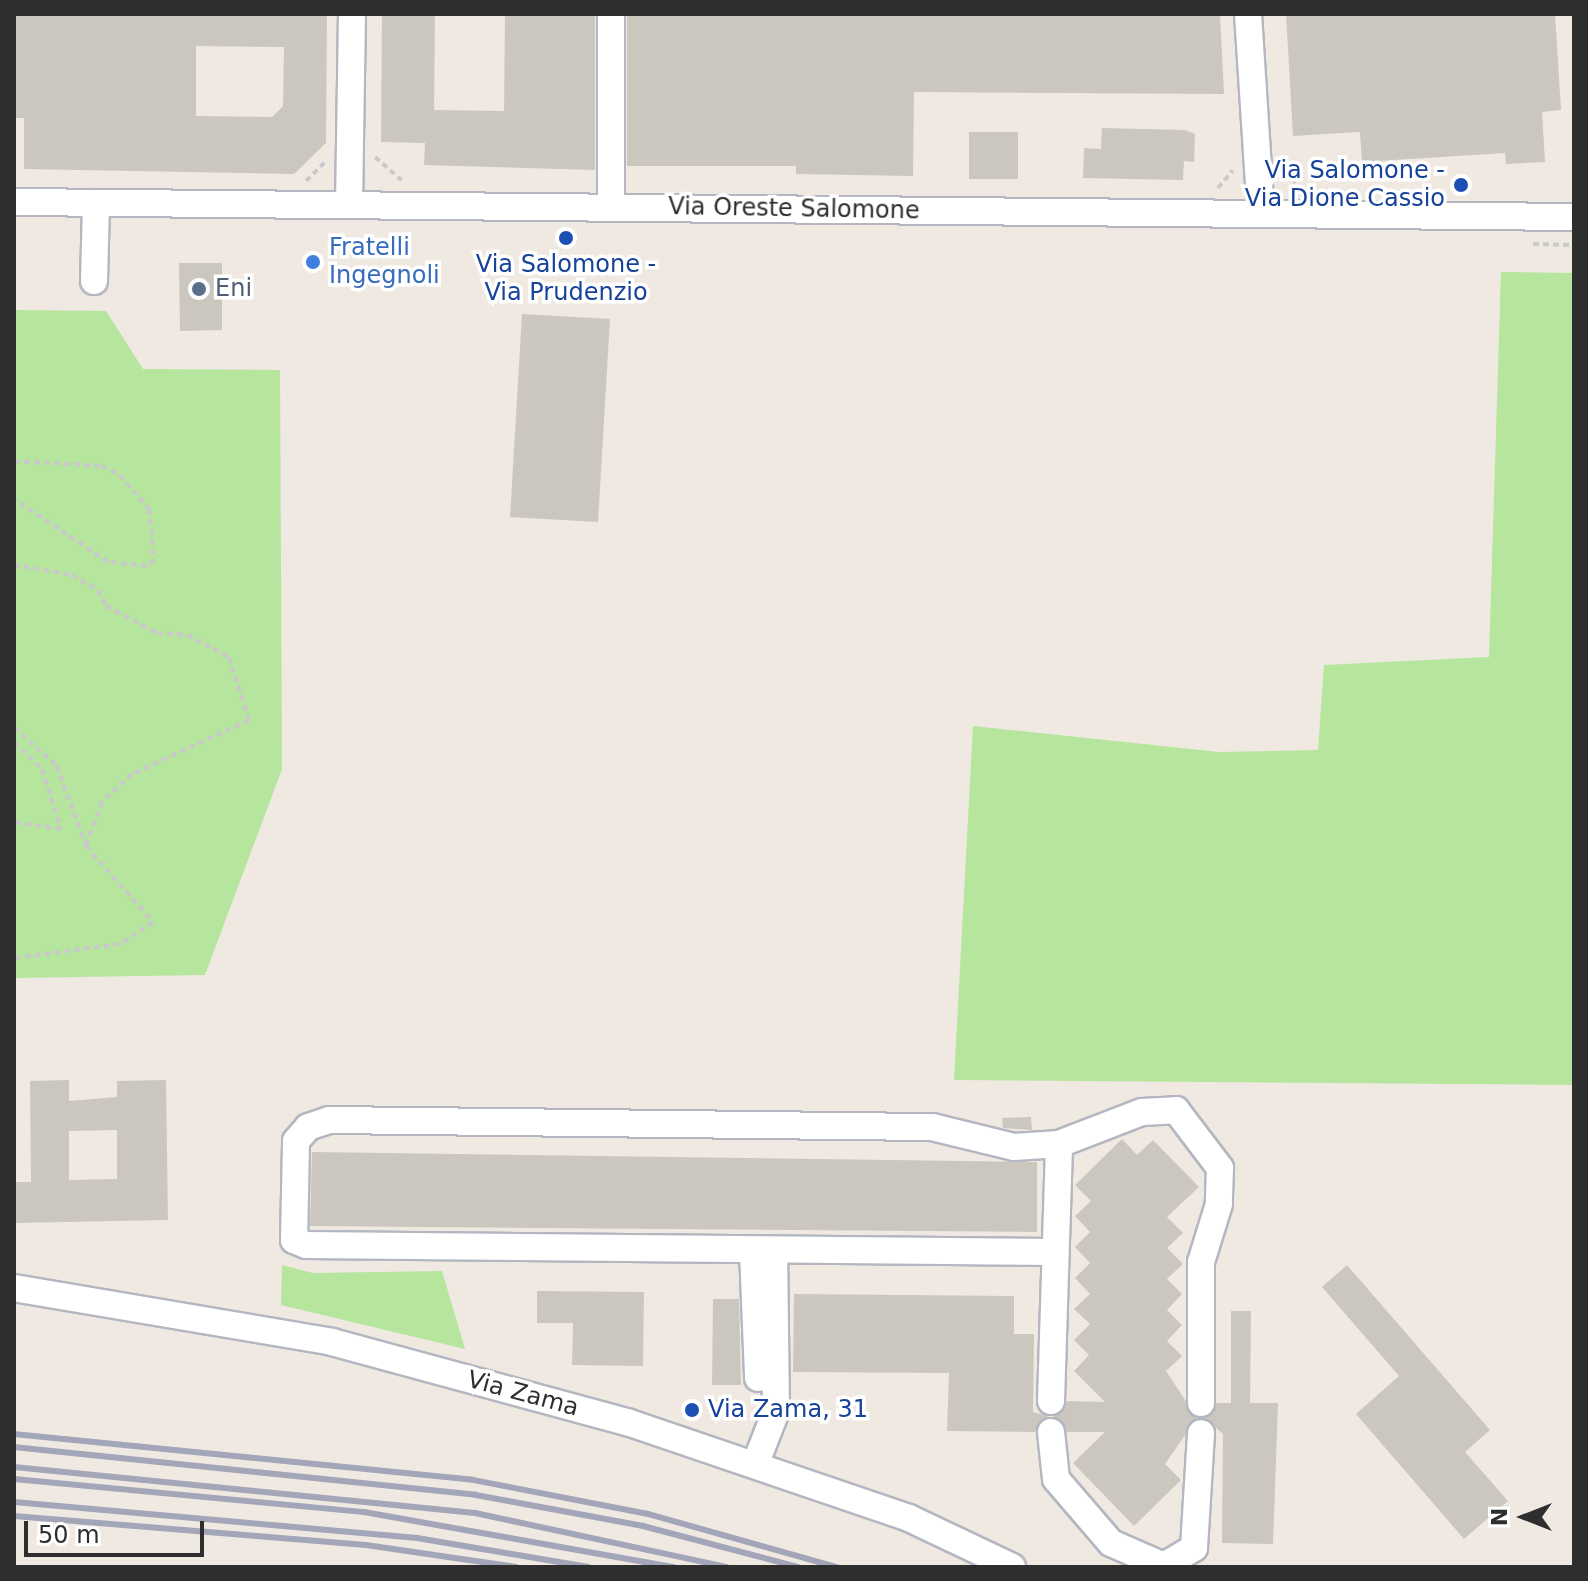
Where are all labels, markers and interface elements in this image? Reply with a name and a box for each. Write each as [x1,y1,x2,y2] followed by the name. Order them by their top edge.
[1245,157,1445,213] place label: Via Salomone - Via Dione Cassio
[1452,176,1470,194] marker: Via Salomone - Via Dione Cassio
[668,192,920,226] street label: Via Oreste Salomone
[557,229,575,247] marker: Via Salomone - Via Prudenzio
[329,234,440,290] place label: Fratelli Ingegnoli
[476,251,656,307] place label: Via Salomone - Via Prudenzio
[304,253,322,271] marker: Fratelli Ingegnoli
[215,275,252,303] place label: Eni
[190,280,208,298] marker: Eni
[464,1365,582,1423] street label: Via Zama
[708,1396,868,1424] place label: Via Zama, 31
[683,1401,701,1419] marker: Via Zama, 31
[1484,1477,1564,1557] north arrow
[28,1505,208,1555] scale bar
[1487,1508,1512,1526] text: N
[38,1521,100,1549] text: 50 m

